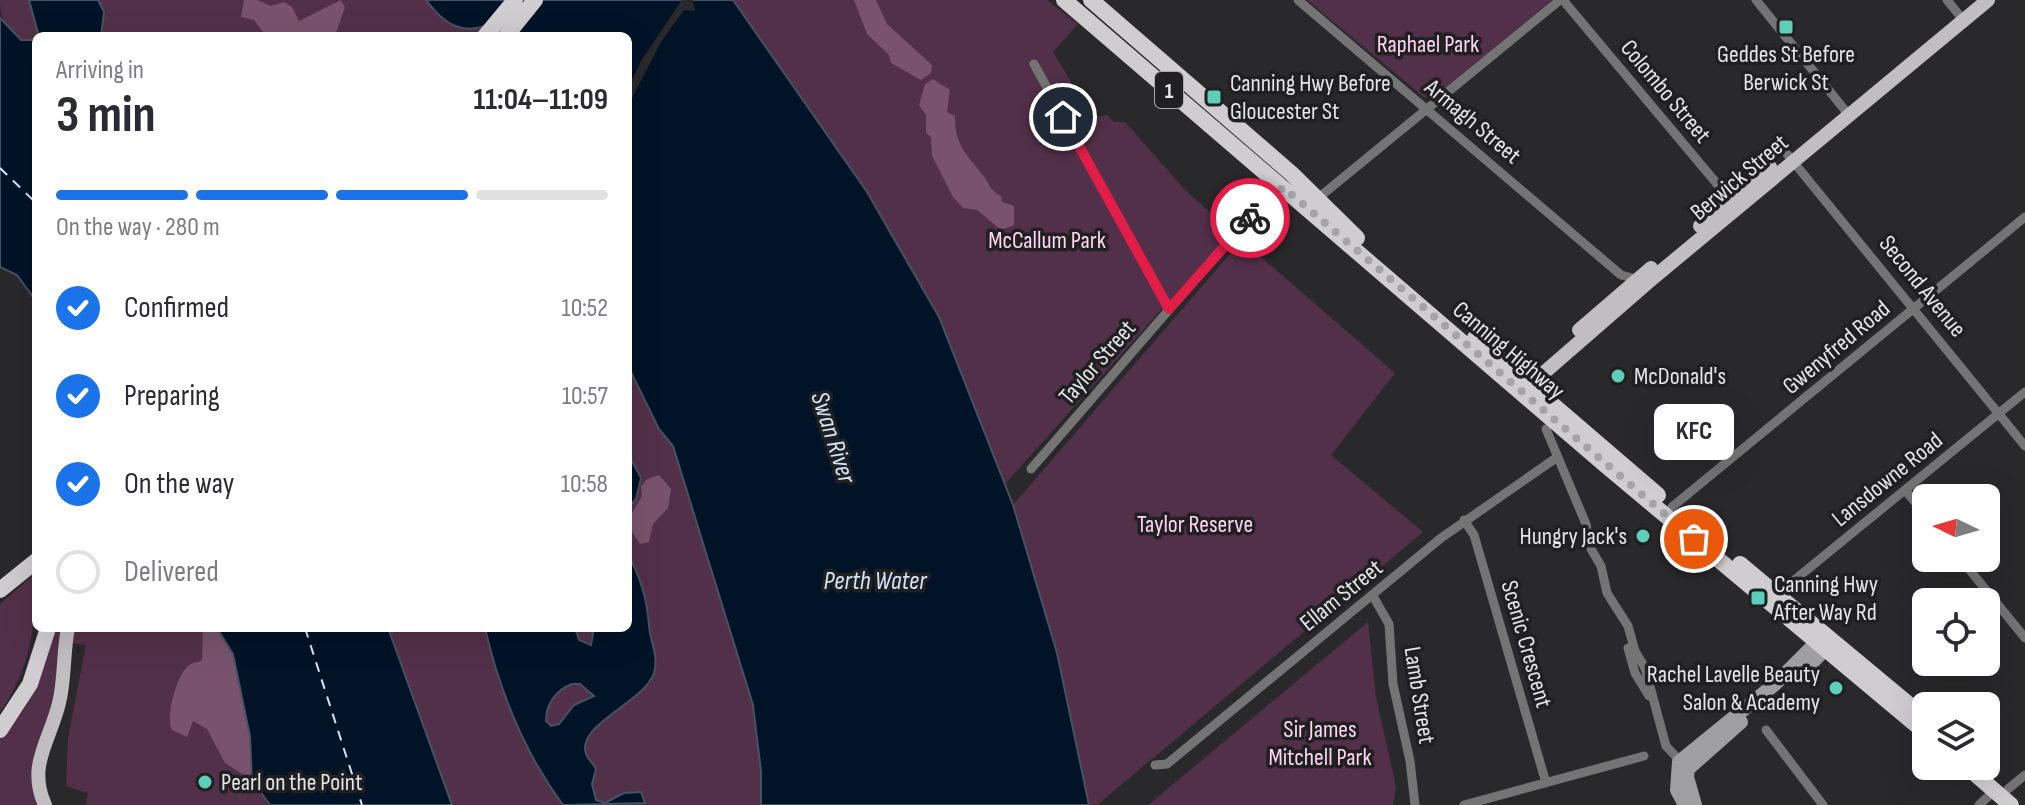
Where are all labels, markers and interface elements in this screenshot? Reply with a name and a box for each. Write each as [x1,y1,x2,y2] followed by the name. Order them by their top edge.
[1777,18,1795,36] marker: Geddes St Before Berwick St
[1377,30,1479,59] park label: Raphael Park
[1614,34,1717,149] street label: Colombo Street
[1717,40,1855,97] place label: Geddes St Before Berwick St
[56,55,144,86] text: Arriving in
[1230,69,1391,126] place label: Canning Hwy Before Gloucester St
[1155,72,1183,108] road number: 1
[1418,72,1527,170] street label: Armagh Street
[473,82,608,118] text: 11:04–11:09
[1029,83,1097,151] pin
[56,84,156,147] text: 3 min
[1205,88,1223,106] marker: Canning Hwy Before Gloucester St
[1041,95,1085,139] icon: home
[1685,128,1794,227] street label: Berwick Street
[1210,178,1290,258] courier
[1228,196,1272,240] icon: bike
[56,212,220,243] text: On the way · 280 m
[988,226,1106,255] park label: McCallum Park
[1873,230,1972,343] street label: Second Avenue
[56,286,100,330] icon: check
[124,290,229,326] text: Confirmed
[562,293,608,324] text: 10:52
[1777,294,1896,401] street label: Gwenyfred Road
[1447,295,1571,406] street label: Canning Highway
[1053,314,1142,410] street label: Taylor Street
[1634,362,1726,391] place label: McDonald's
[1609,367,1627,385] marker: McDonald's
[56,374,100,418] icon: check
[124,378,220,414] text: Preparing
[562,381,608,412] text: 10:57
[803,388,862,489] water label: Swan River
[1654,403,1734,459] callout: KFC
[1676,416,1712,447] text: KFC
[1826,426,1949,533] street label: Lansdowne Road
[56,462,100,506] icon: check
[124,466,234,502] text: On the way
[561,469,608,500] text: 10:58
[1912,484,2000,572] north arrow
[1912,484,2000,780] map controls
[1660,505,1728,573] pin
[1137,510,1253,539] park label: Taylor Reserve
[1672,517,1716,561] icon: bag
[1519,522,1627,551] place label: Hungry Jack's
[1634,527,1652,545] marker: Hungry Jack's
[1294,553,1388,637] street label: Ellam Street
[124,554,219,590] text: Delivered
[824,566,928,597] water label: Perth Water
[1773,570,1878,627] place label: Canning Hwy After Way Rd
[1495,577,1558,711] street label: Scenic Crescent
[1912,588,2000,676] button: locate
[1749,589,1767,607] marker: Canning Hwy After Way Rd
[1398,644,1441,746] street label: Lamb Street
[1647,660,1820,717] place label: Rachel Lavelle Beauty Salon & Academy
[1827,679,1845,697] marker: Rachel Lavelle Beauty Salon & Academy
[1912,692,2000,780] button: layers
[1268,715,1372,772] park label: Sir James Mitchell Park
[221,768,362,797] place label: Pearl on the Point
[196,773,214,791] marker: Pearl on the Point

